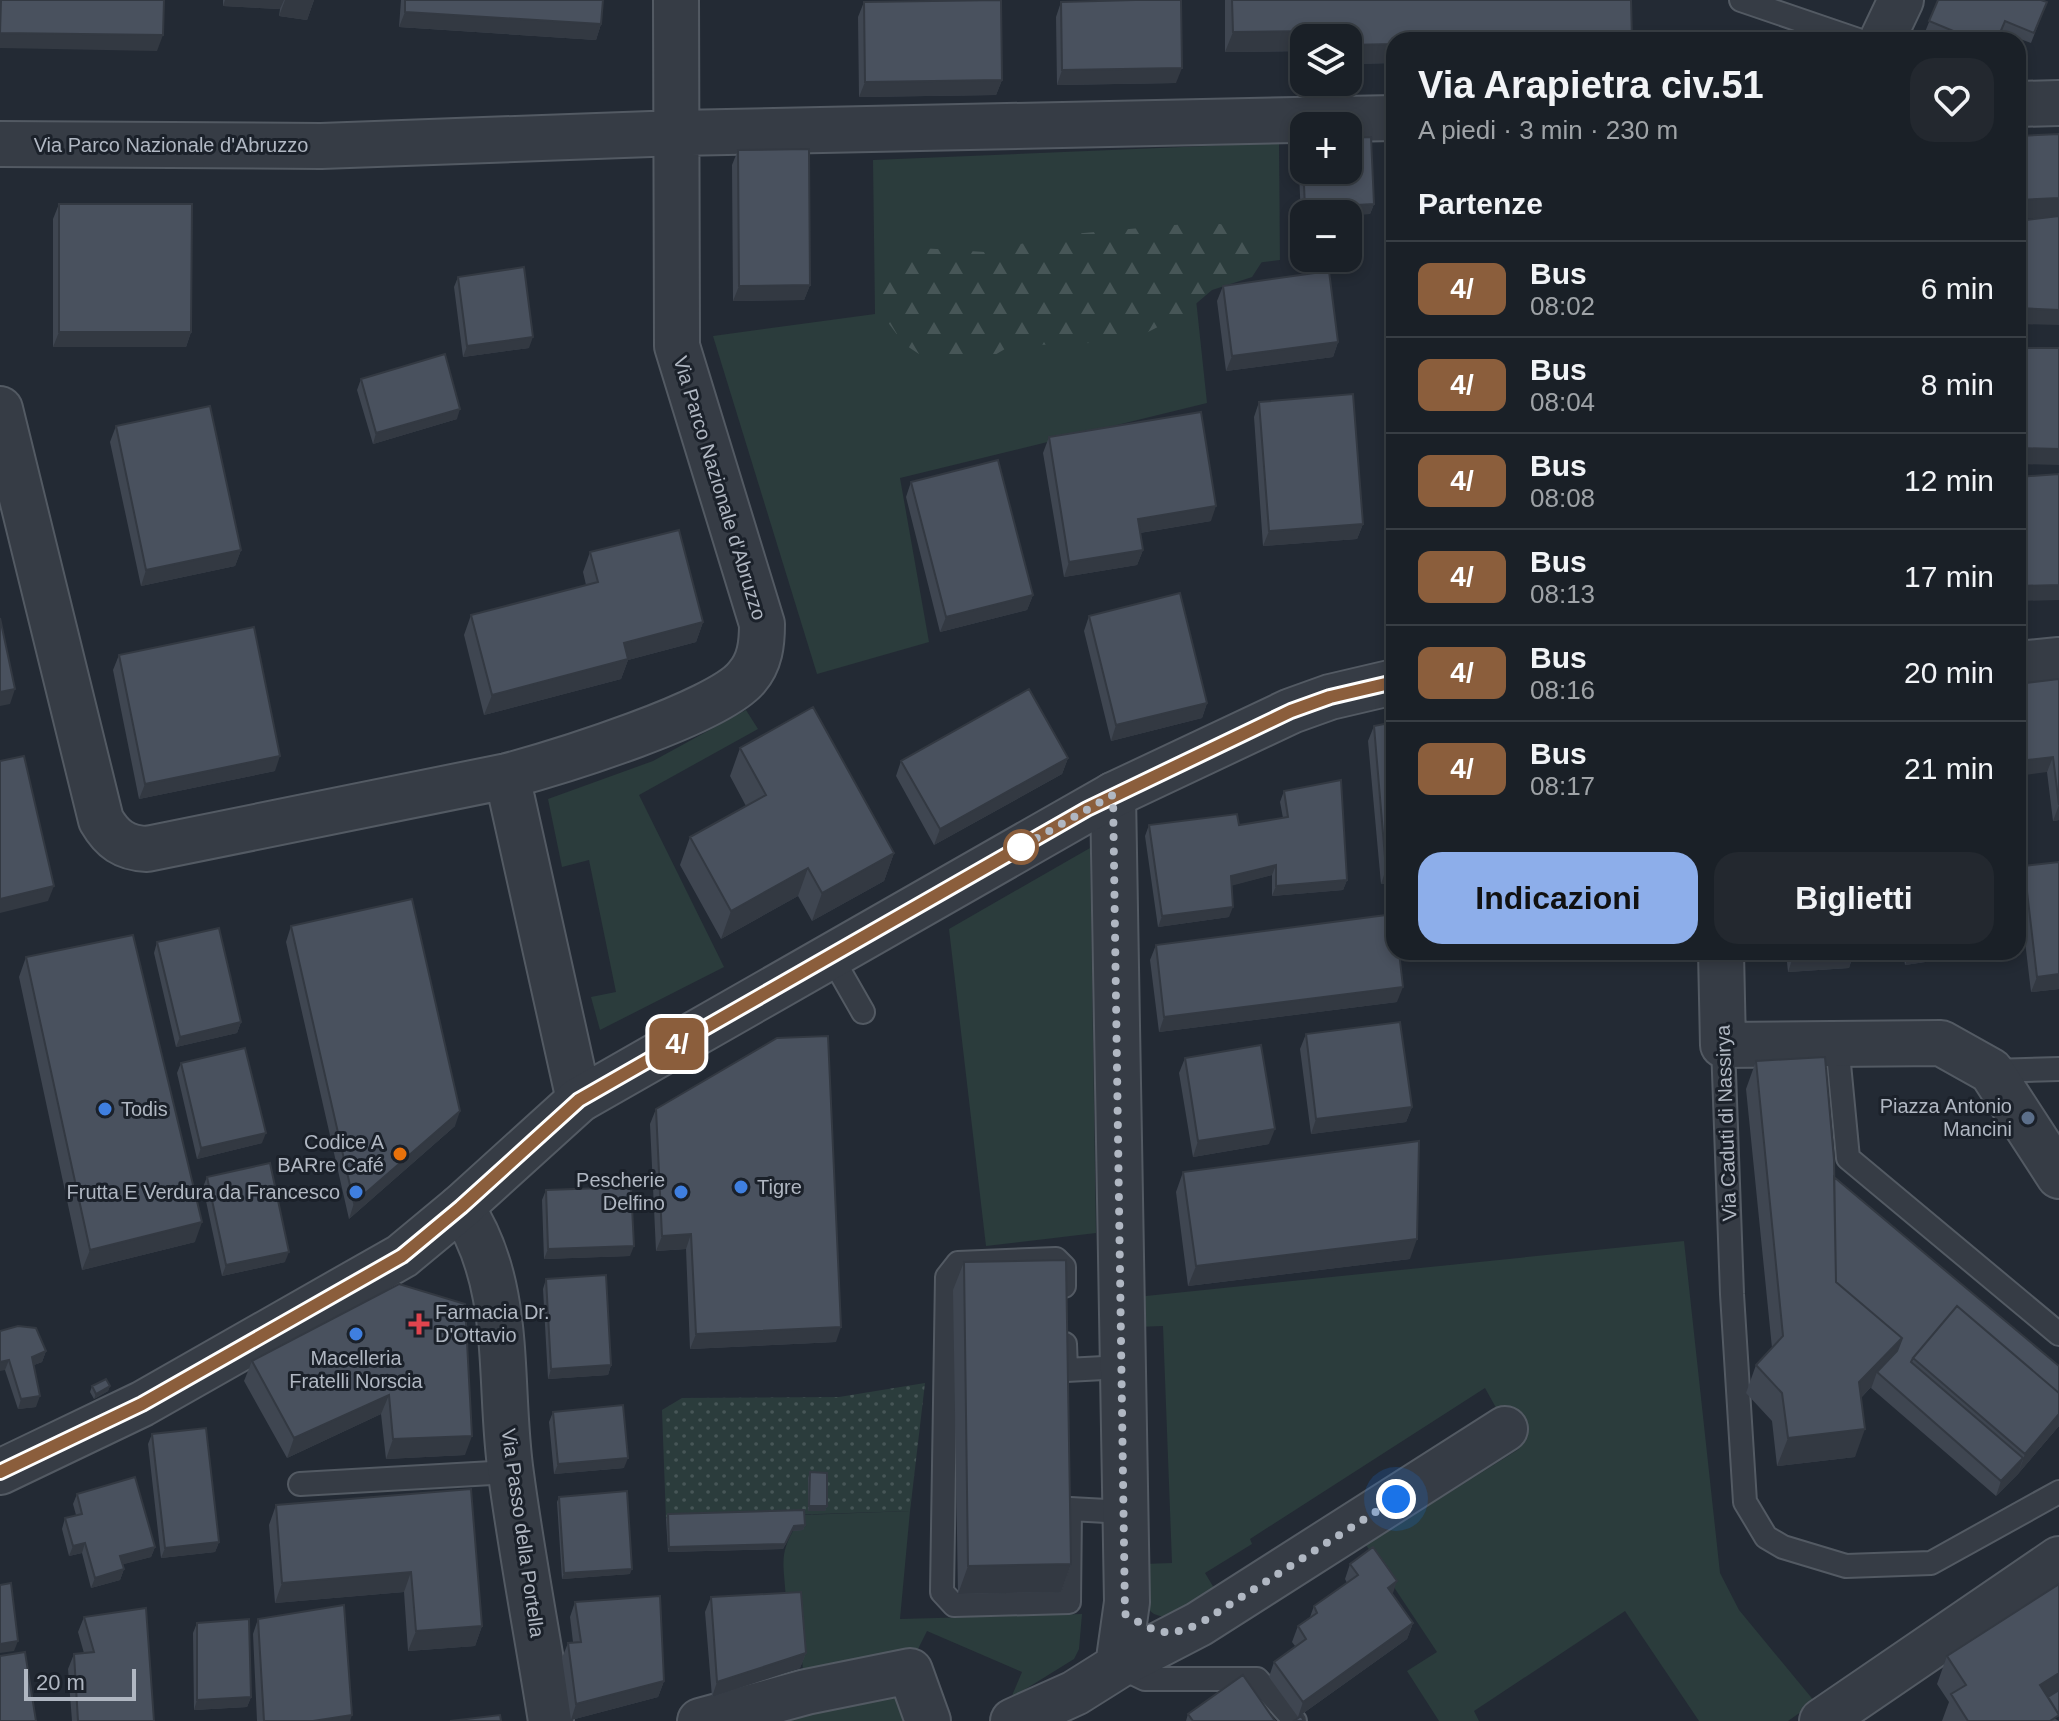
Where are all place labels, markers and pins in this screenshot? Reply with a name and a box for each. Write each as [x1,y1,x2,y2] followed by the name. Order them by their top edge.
[1004,830,1038,864] unlabelled marker
[1880,1095,2012,1140] place label: Piazza Antonio Mancini
[121,1098,168,1120] place label: Todis
[96,1100,114,1118] marker: Todis
[2019,1109,2037,1127] marker: Piazza Antonio Mancini
[277,1131,385,1176] place label: Codice A BARre Café
[391,1145,409,1163] marker: Codice A BARre Café
[576,1169,665,1214] place label: Pescherie Delfino
[757,1176,802,1198] place label: Tigre
[732,1178,750,1196] marker: Tigre
[67,1181,340,1203] place label: Frutta E Verdura da Francesco
[347,1183,365,1201] marker: Frutta E Verdura da Francesco
[672,1183,690,1201] marker: Pescherie Delfino
[435,1301,549,1346] place label: Farmacia Dr. D'Ottavio
[410,1315,428,1333] marker: Farmacia Dr. D'Ottavio
[347,1325,365,1343] marker: Macelleria Fratelli Norscia
[289,1347,424,1392] place label: Macelleria Fratelli Norscia

